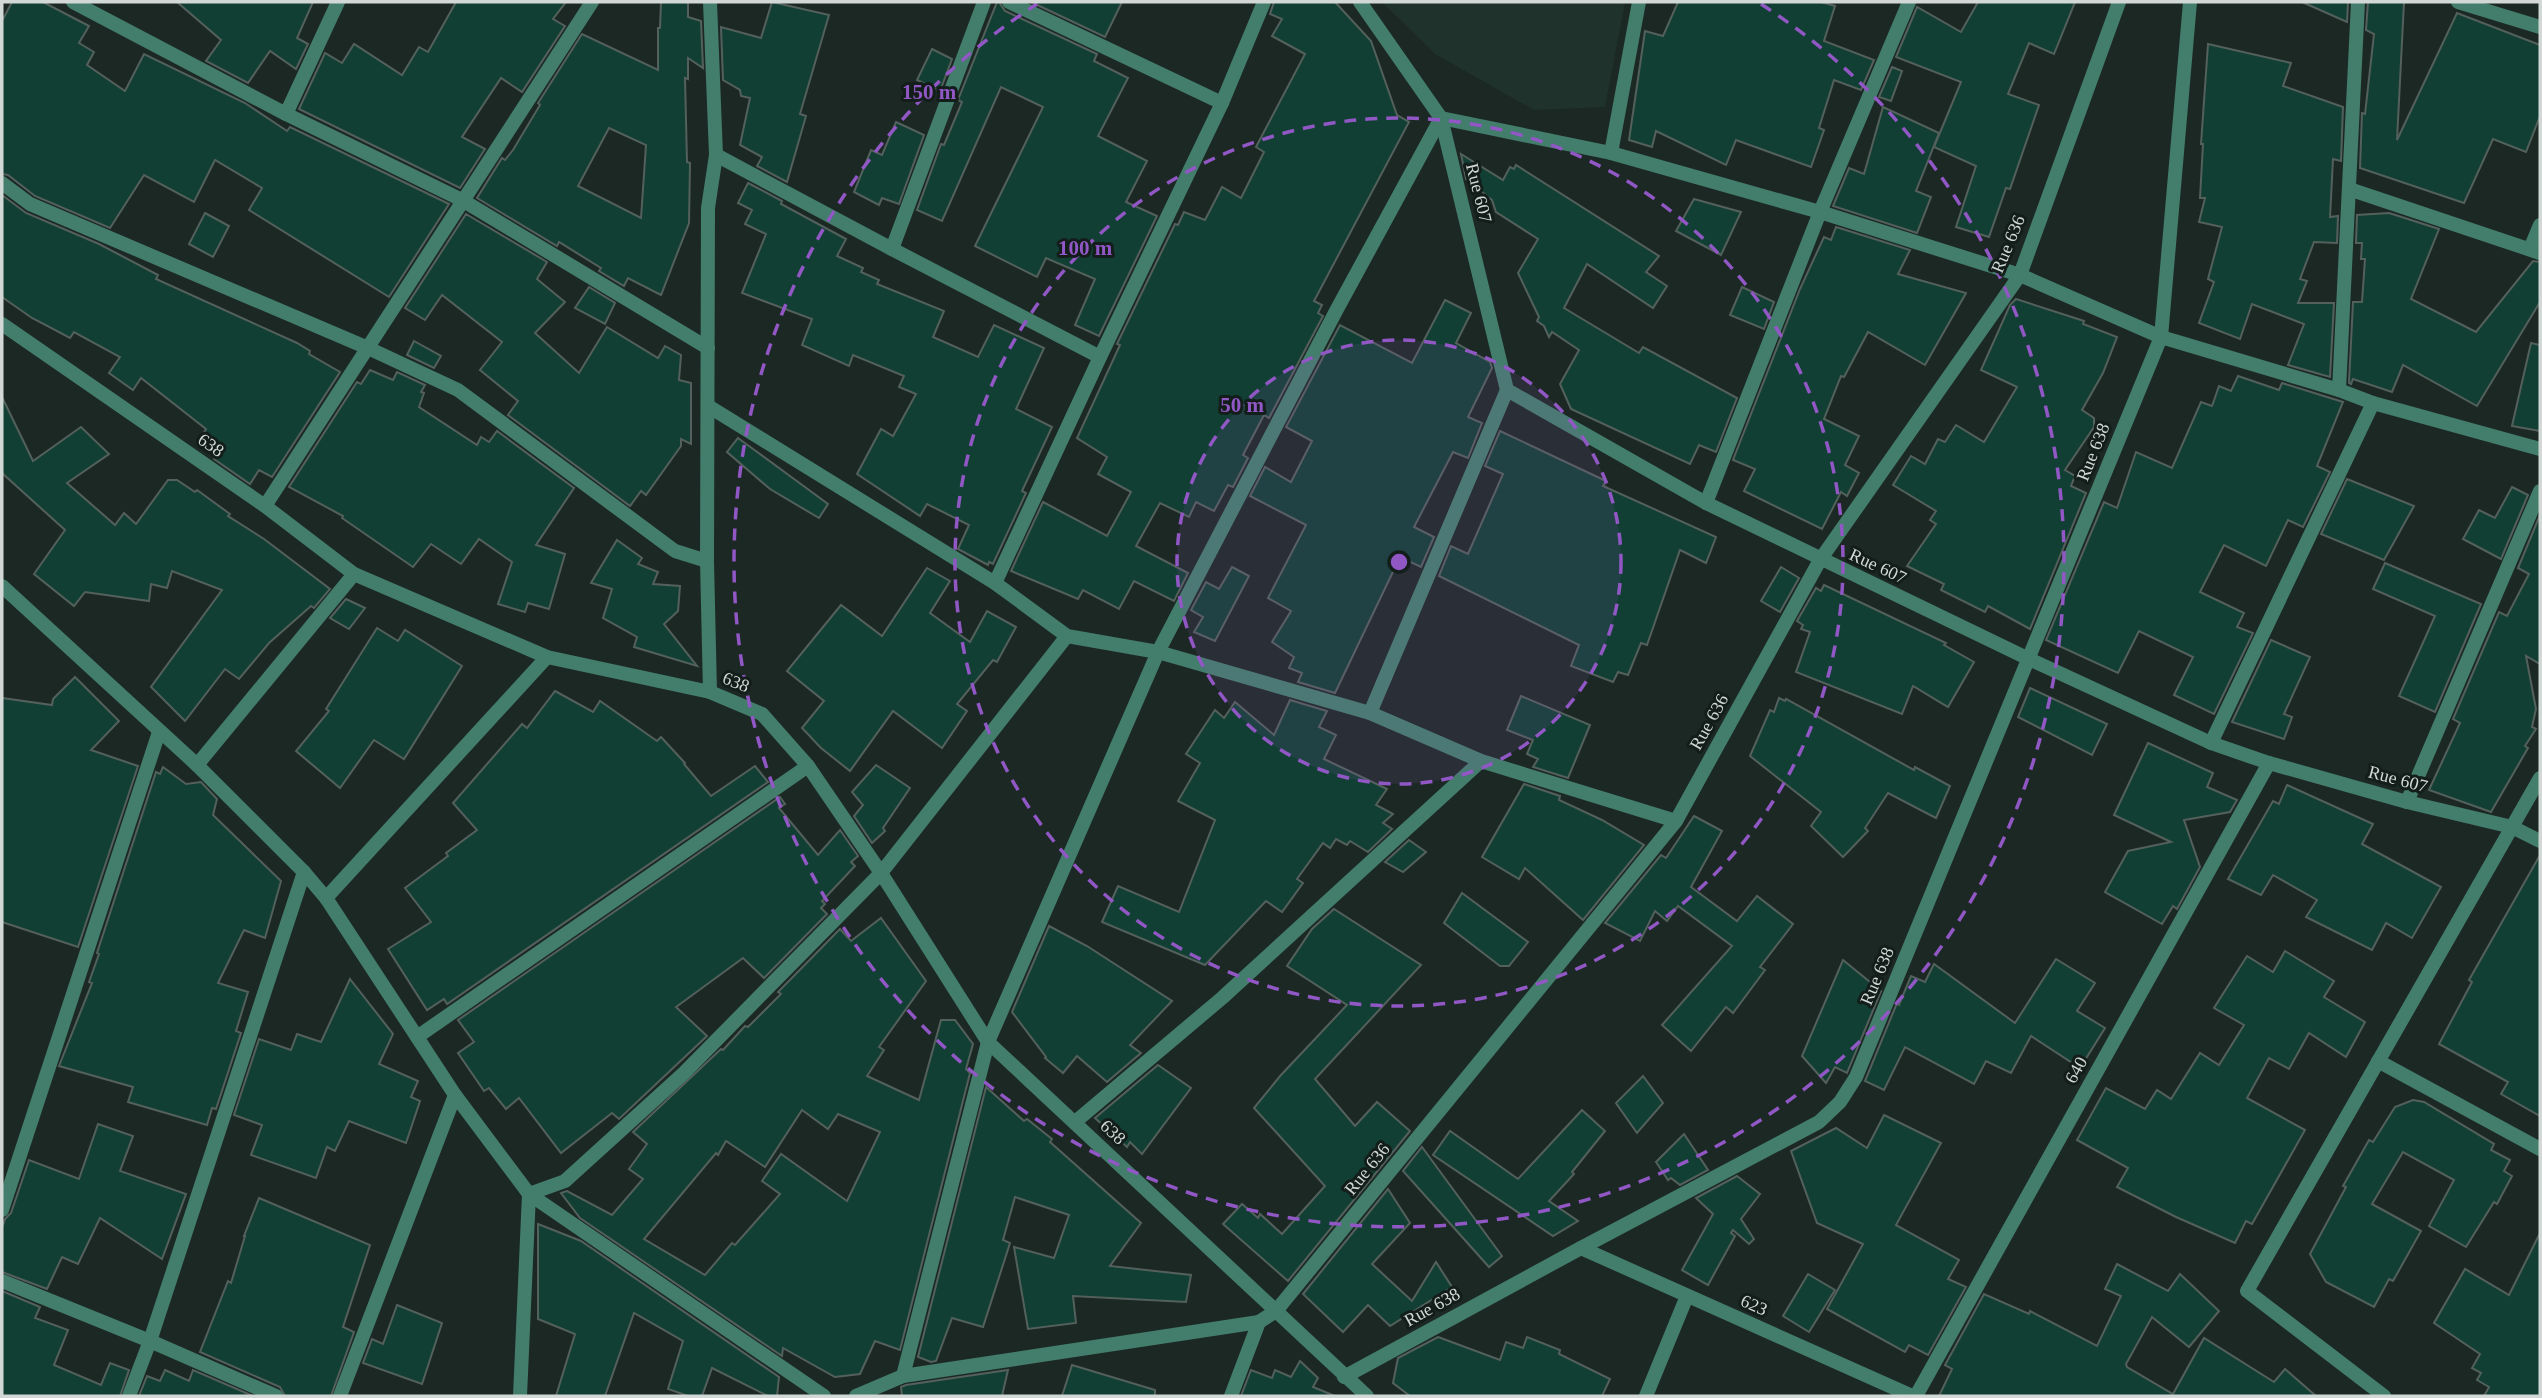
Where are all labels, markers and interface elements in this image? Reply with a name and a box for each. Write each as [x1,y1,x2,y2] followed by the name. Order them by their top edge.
[902,80,957,104] text: 150 m
[1462,161,1496,225] street label: Rue 607
[1987,212,2029,276] street label: Rue 636
[1058,236,1113,260] text: 100 m
[1220,393,1264,417] text: 50 m
[2072,420,2114,484] street label: Rue 638
[194,429,228,461] street label: 638
[1846,544,1910,588] street label: Rue 607
[1387,550,1411,574] centre of rings
[720,668,752,696] street label: 638
[1686,691,1732,753] street label: Rue 636
[2366,762,2430,796] street label: Rue 607
[1856,944,1898,1008] street label: Rue 638
[2061,1053,2091,1087] street label: 640
[1096,1115,1130,1149] street label: 638
[1340,1139,1394,1199] street label: Rue 636
[1401,1284,1463,1330] street label: Rue 638
[1738,1290,1770,1320] street label: 623

